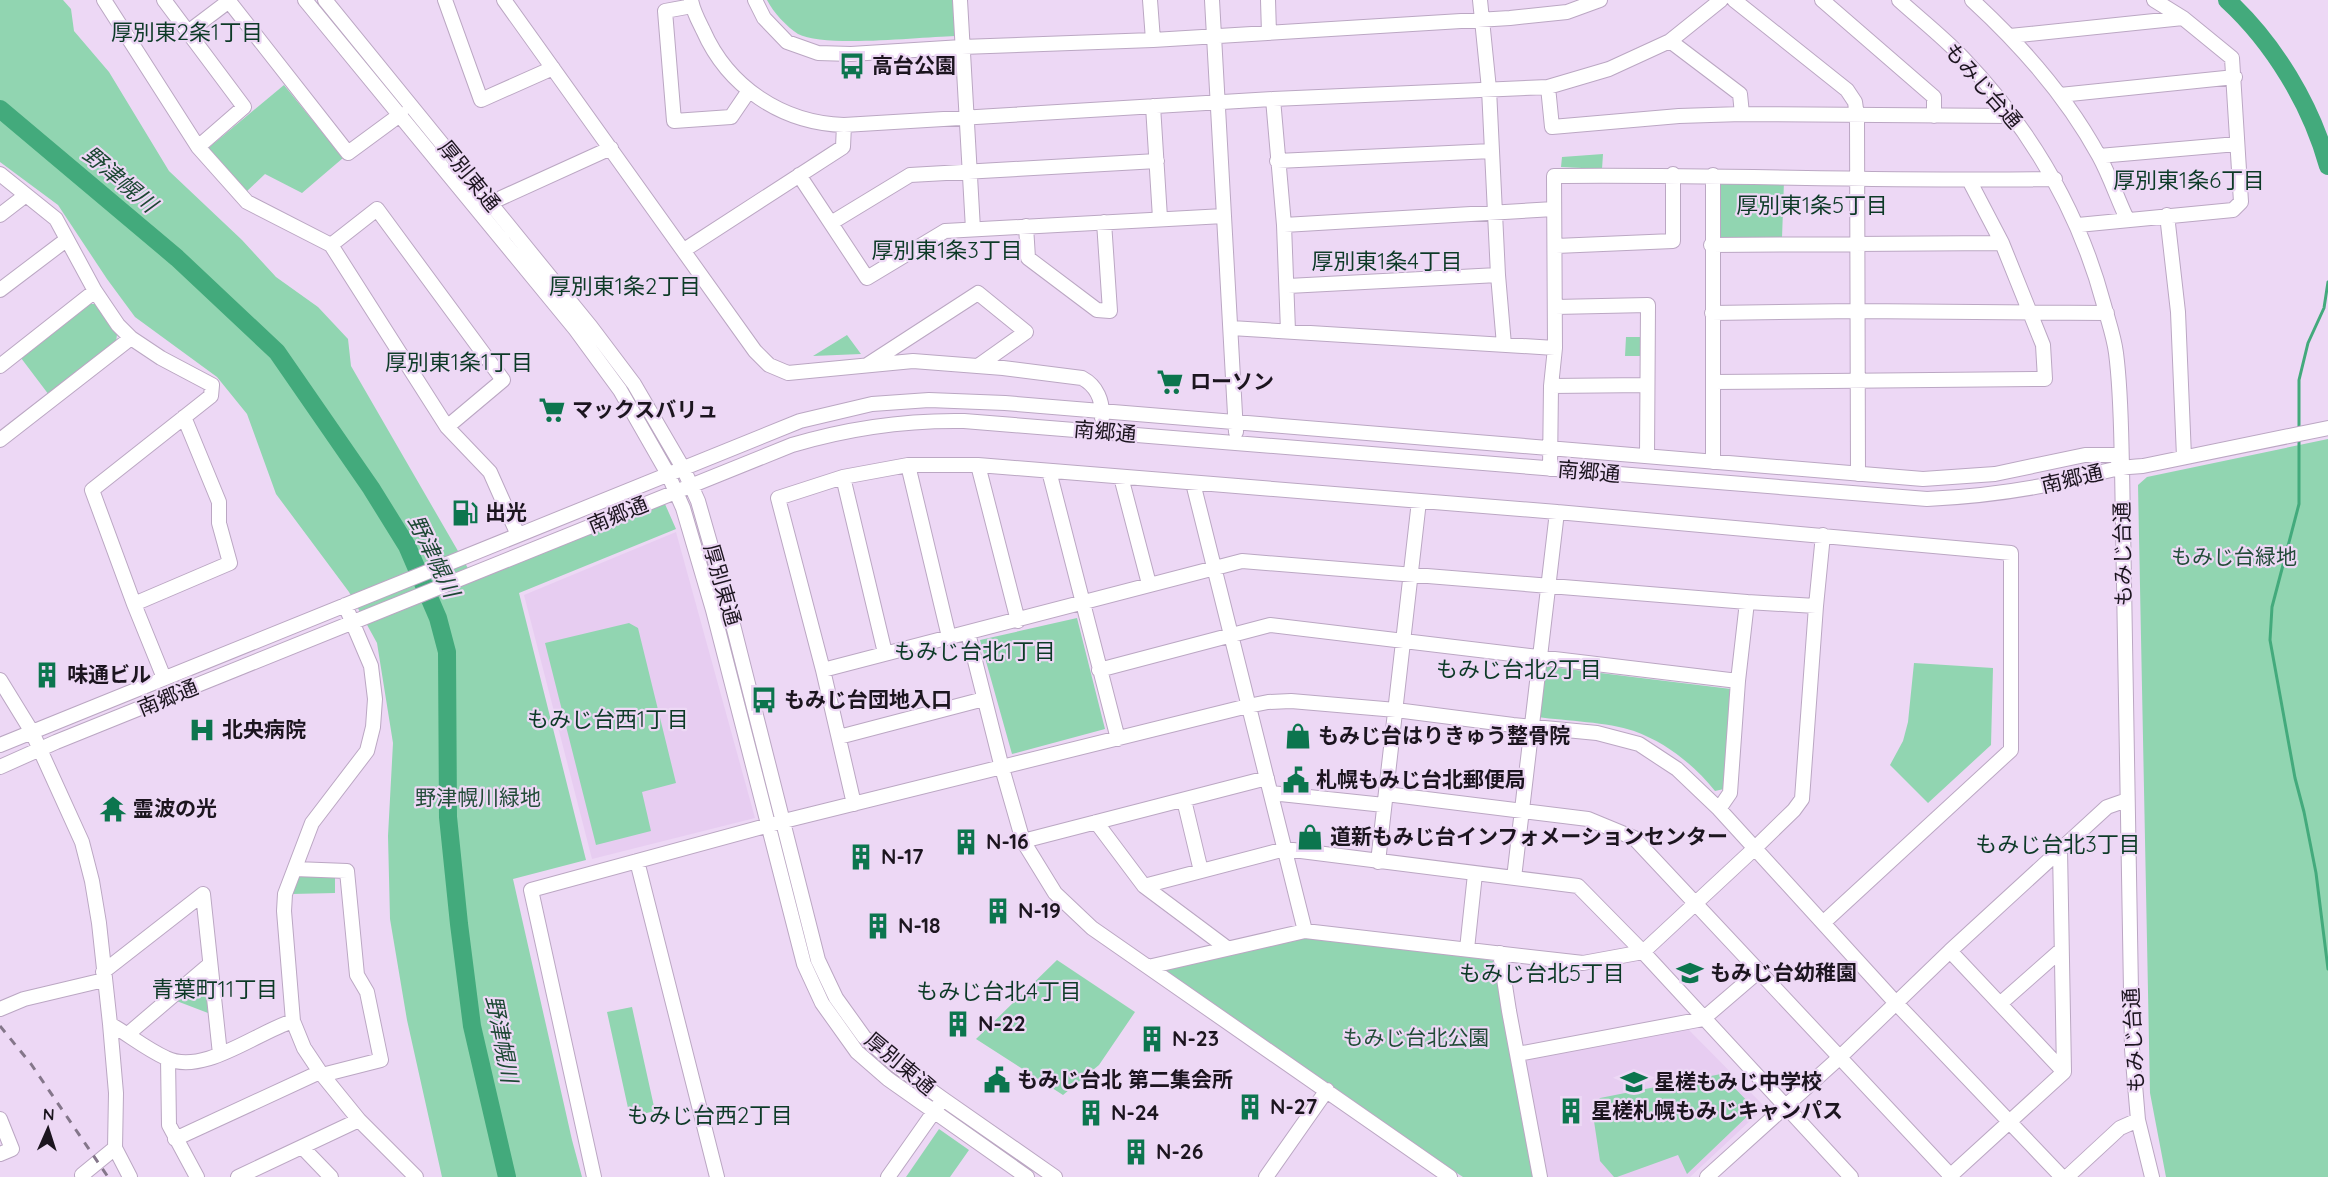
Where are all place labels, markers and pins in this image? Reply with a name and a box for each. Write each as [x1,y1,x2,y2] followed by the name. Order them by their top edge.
[837,51,867,81] bus stop icon: 高台公園
[872,52,956,78] place label: 高台公園
[1155,367,1185,397] supermarket icon: ローソン
[1190,368,1274,394] place label: ローソン
[537,395,567,425] supermarket icon: マックスバリュ
[572,396,718,422] place label: マックスバリュ
[450,498,480,528] fuel station icon: 出光
[485,499,527,525] place label: 出光
[32,660,62,690] building icon: 味通ビル
[67,661,151,687] place label: 味通ビル
[749,685,779,715] bus stop icon: もみじ台団地入口
[784,686,952,712] place label: もみじ台団地入口
[187,715,217,745] hospital icon: 北央病院
[222,716,306,742] place label: 北央病院
[1283,721,1313,751] shop icon: もみじ台はりきゅう整骨院
[1318,722,1570,748] place label: もみじ台はりきゅう整骨院
[1281,765,1311,795] public building icon: 札幌もみじ台北郵便局
[1316,766,1526,792] place label: 札幌もみじ台北郵便局
[98,794,128,824] temple icon: 霊波の光
[133,795,217,821] place label: 霊波の光
[1295,822,1325,852] shop icon: 道新もみじ台インフォメーションセンター
[1330,823,1728,849] place label: 道新もみじ台インフォメーションセンター
[951,827,981,857] building icon: N-16
[986,828,1029,854] place label: N-16
[846,842,876,872] building icon: N-17
[881,843,924,869] place label: N-17
[983,896,1013,926] building icon: N-19
[1018,897,1061,923] place label: N-19
[863,911,893,941] building icon: N-18
[898,912,941,938] place label: N-18
[1675,958,1705,988] school or university icon: もみじ台幼稚園
[1710,959,1857,985] place label: もみじ台幼稚園
[943,1009,973,1039] building icon: N-22
[978,1010,1026,1036] place label: N-22
[1137,1024,1167,1054] building icon: N-23
[1172,1025,1219,1051] place label: N-23
[982,1065,1012,1095] public building icon: もみじ台北 第二集会所
[1017,1066,1233,1092] place label: もみじ台北 第二集会所
[1619,1067,1649,1097] school or university icon: 星槎もみじ中学校
[1654,1068,1822,1094] place label: 星槎もみじ中学校
[1235,1092,1265,1122] building icon: N-27
[1270,1093,1317,1119] place label: N-27
[1556,1096,1586,1126] building icon: 星槎札幌もみじキャンパス
[1591,1097,1843,1123] place label: 星槎札幌もみじキャンパス
[1076,1098,1106,1128] building icon: N-24
[1111,1099,1159,1125] place label: N-24
[1121,1137,1151,1167] building icon: N-26
[1156,1138,1203,1164] place label: N-26

